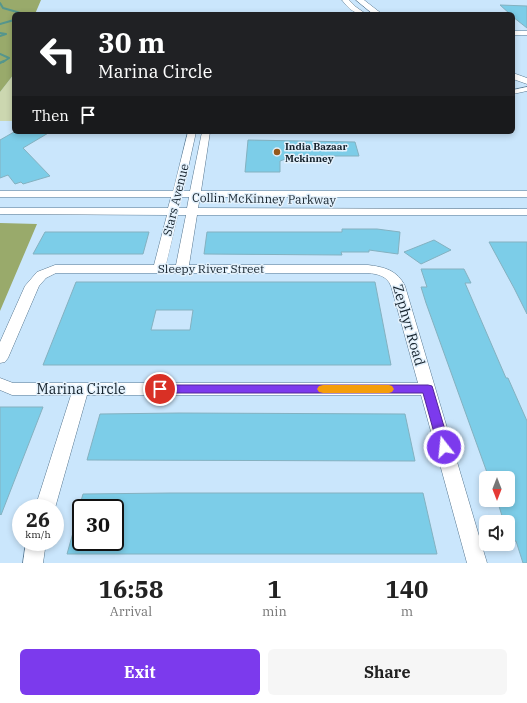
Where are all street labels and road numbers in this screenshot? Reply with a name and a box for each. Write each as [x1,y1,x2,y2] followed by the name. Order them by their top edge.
[159,162,192,238] street label: Stars Avenue
[192,190,337,207] street label: Collin McKinney Parkway
[158,261,264,276] street label: Sleepy River Street
[389,282,429,368] street label: Zephyr Road
[37,380,125,398] street label: Marina Circle

